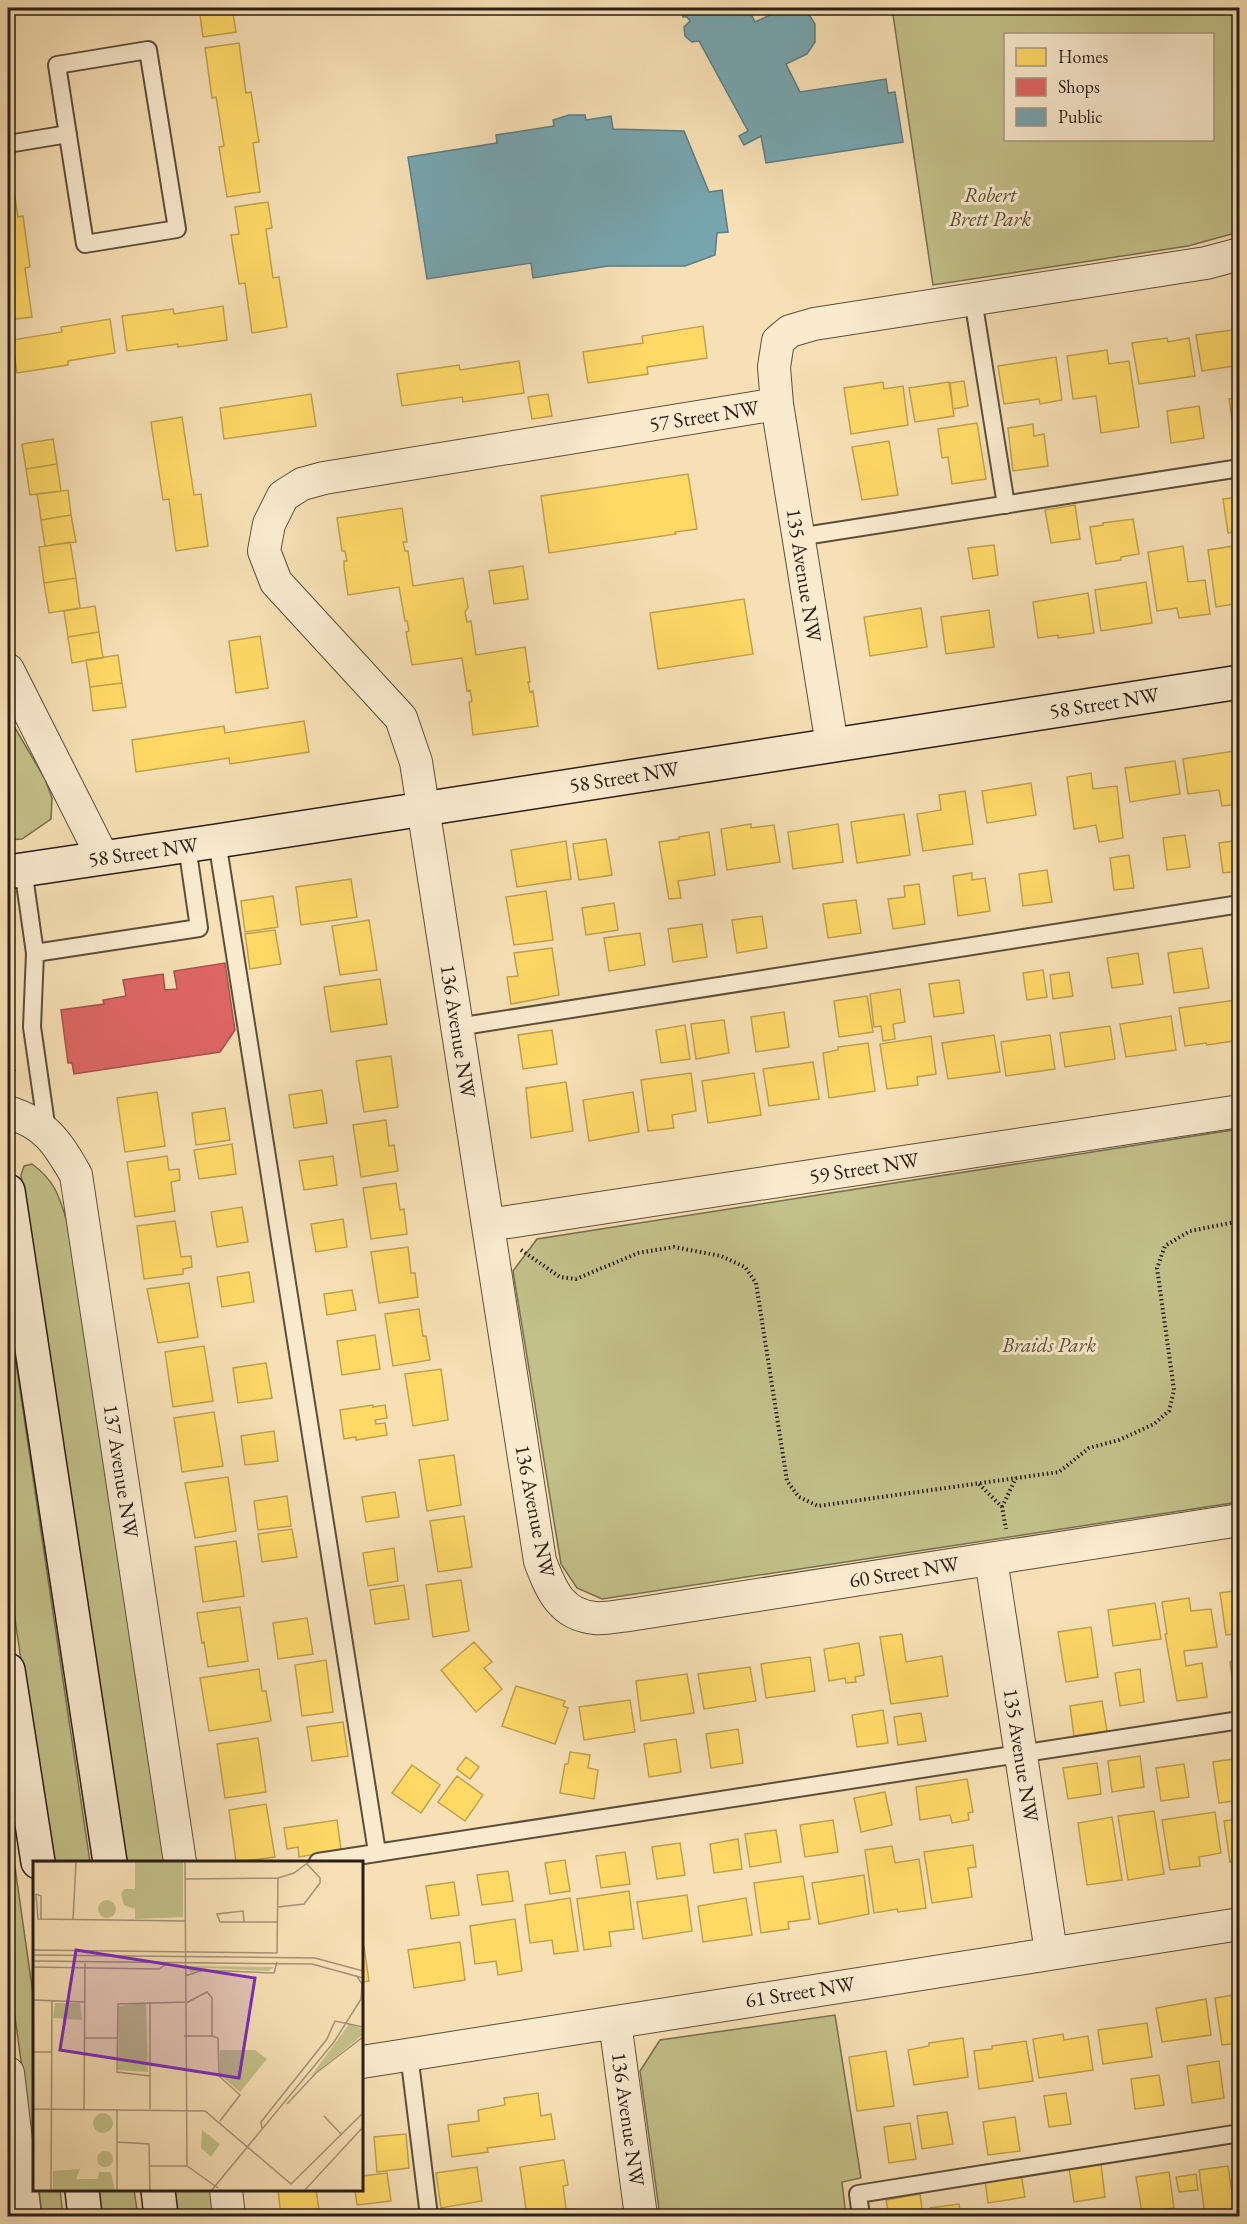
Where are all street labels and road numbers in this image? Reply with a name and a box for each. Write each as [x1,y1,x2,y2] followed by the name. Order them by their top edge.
[647,393,761,437] street label: 57 Street NW
[781,506,828,644] street label: 135 Avenue NW
[1047,680,1161,724] street label: 58 Street NW
[567,754,681,798] street label: 58 Street NW
[86,830,200,873] street label: 58 Street NW
[435,962,482,1100] street label: 136 Avenue NW
[807,1145,921,1189] street label: 59 Street NW
[98,1402,145,1540] street label: 137 Avenue NW
[509,1442,562,1580] street label: 136 Avenue NW
[847,1549,961,1593] street label: 60 Street NW
[998,1686,1045,1824] street label: 135 Avenue NW
[743,1969,857,2013] street label: 61 Street NW
[606,2050,651,2188] street label: 136 Avenue NW

